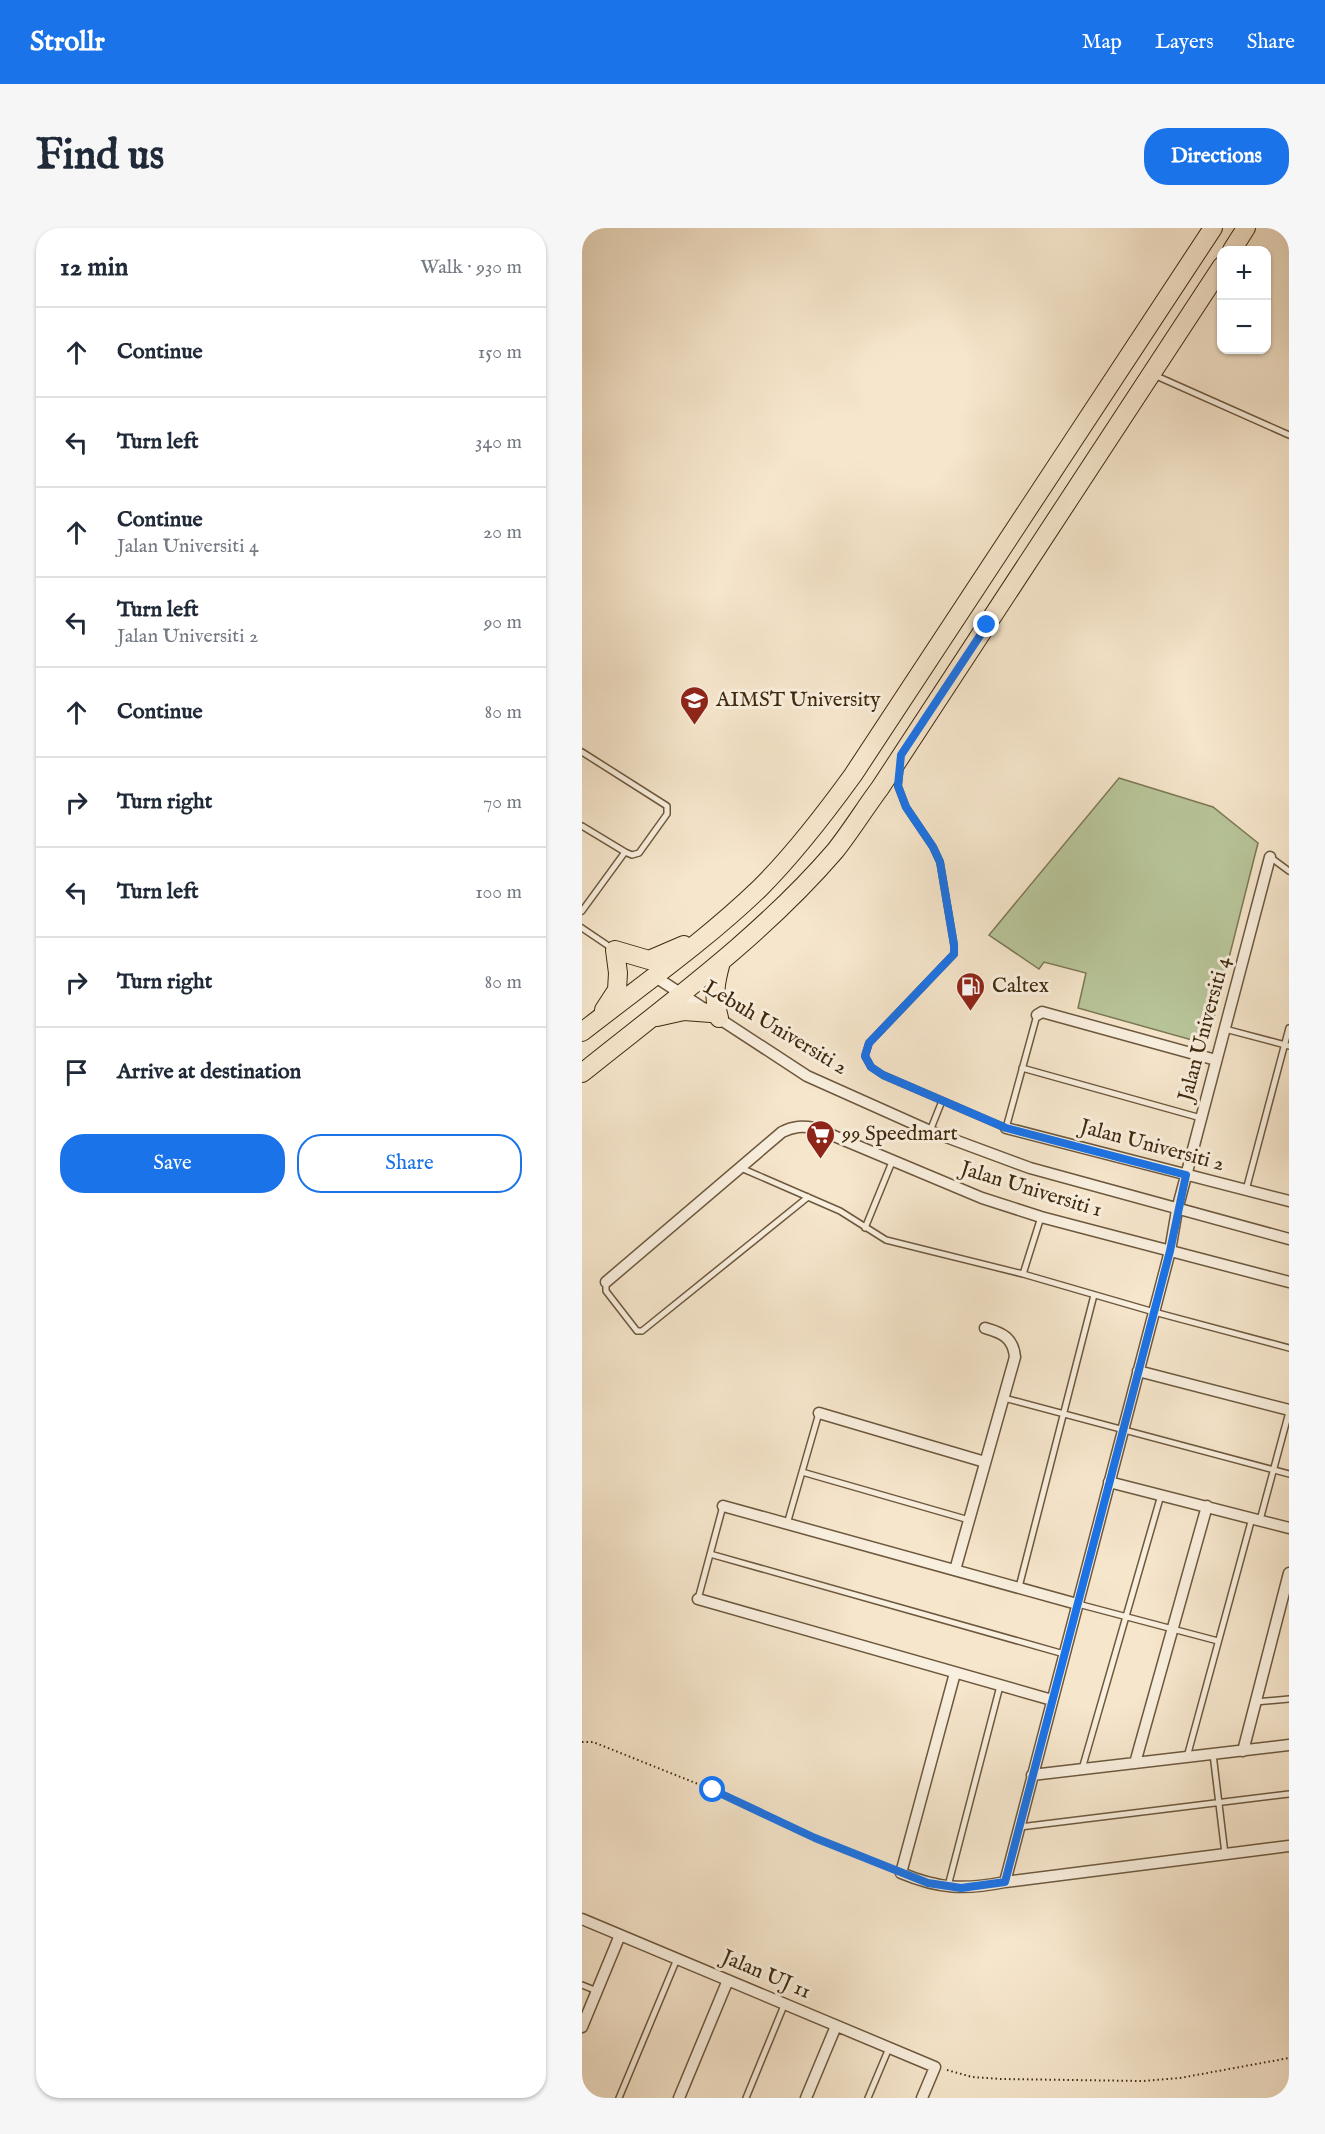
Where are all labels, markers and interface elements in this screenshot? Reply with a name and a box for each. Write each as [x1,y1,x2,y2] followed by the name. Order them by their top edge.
[30,25,105,60] text: Strollr
[1082,29,1122,56] text: Map
[1155,29,1214,56] text: Layers
[1247,29,1295,56] text: Share
[1144,128,1289,185] button: Directions
[36,130,164,183] text: Find us
[1217,246,1271,354] map controls
[1217,246,1271,300] button: +
[60,251,128,284] text: 12 min
[420,255,522,280] text: Walk · 930 m
[1217,300,1271,354] button: −
[60,336,93,369] icon: ahead
[117,338,203,366] text: Continue
[478,340,522,365] text: 150 m
[60,426,93,459] icon: left
[117,428,199,456] text: Turn left
[475,430,522,455] text: 340 m
[117,506,203,534] text: Continue
[60,516,93,549] icon: ahead
[483,520,522,545] text: 20 m
[117,534,259,559] text: Jalan Universiti 4
[117,596,199,624] text: Turn left
[60,606,93,639] icon: left
[484,610,522,635] text: 90 m
[973,611,999,637] route end
[117,624,258,649] text: Jalan Universiti 2
[679,684,711,726] school or university icon: AIMST University
[715,687,881,714] place label: AIMST University
[60,696,93,729] icon: ahead
[117,698,203,726] text: Continue
[485,700,522,725] text: 80 m
[60,786,93,819] icon: right
[117,788,212,816] text: Turn right
[483,790,522,815] text: 70 m
[60,876,93,909] icon: left
[117,878,199,906] text: Turn left
[475,880,522,905] text: 100 m
[1172,953,1237,1106] street label: Jalan Universiti 4
[60,966,93,999] icon: right
[117,968,212,996] text: Turn right
[485,970,522,995] text: 80 m
[955,970,987,1012] fuel station icon: Caltex
[992,973,1049,1000] place label: Caltex
[698,974,852,1082] street label: Lebuh Universiti 2
[60,1056,93,1089] icon: arrive
[117,1058,301,1086] text: Arrive at destination
[1075,1113,1227,1178] street label: Jalan Universiti 2
[805,1118,837,1160] supermarket icon: 99 Speedmart
[841,1121,958,1148] place label: 99 Speedmart
[60,1134,285,1193] button: Save
[297,1134,522,1193] button: Share
[955,1155,1105,1224] street label: Jalan Universiti 1
[699,1776,725,1802] route start
[715,1943,815,2006] street label: Jalan UJ 11

